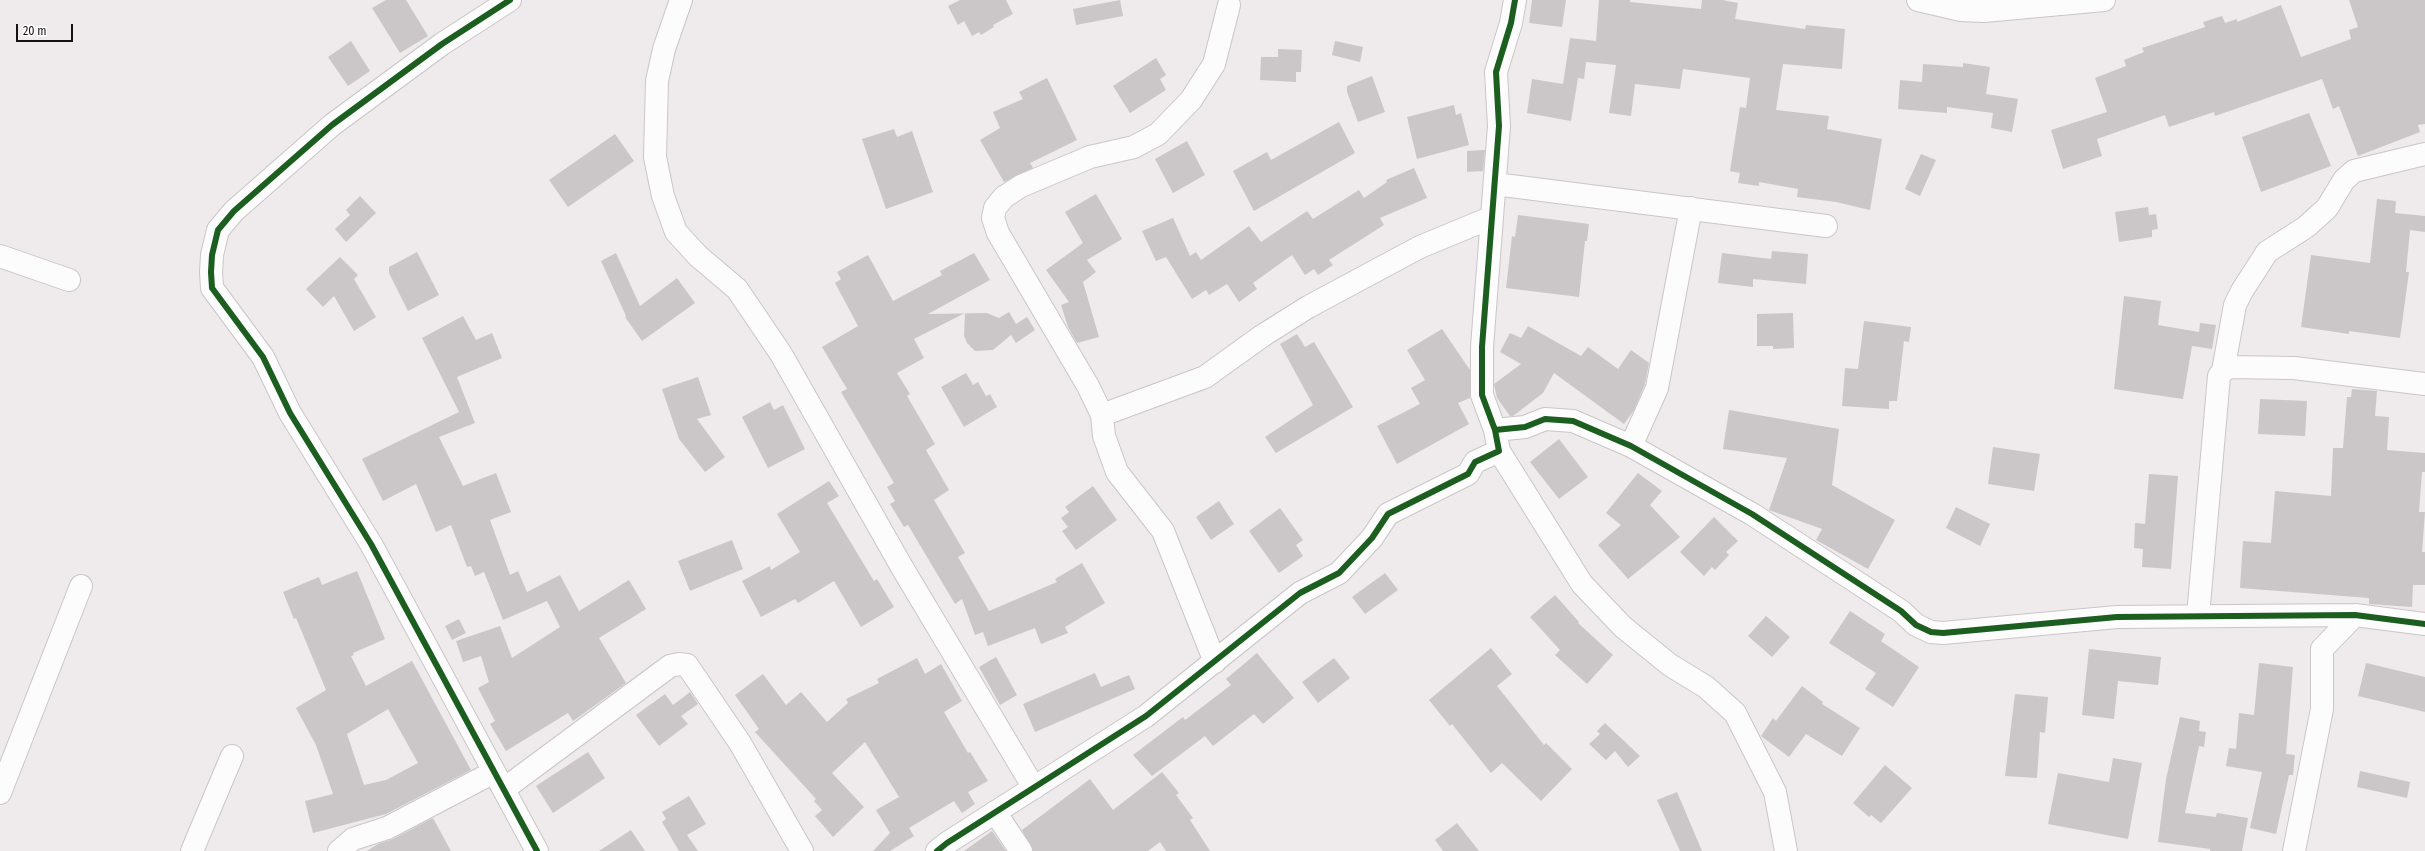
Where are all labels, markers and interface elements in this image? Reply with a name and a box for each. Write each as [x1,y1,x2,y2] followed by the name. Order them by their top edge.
[18,16,75,42] scale bar
[23,24,47,38] text: 20 m

